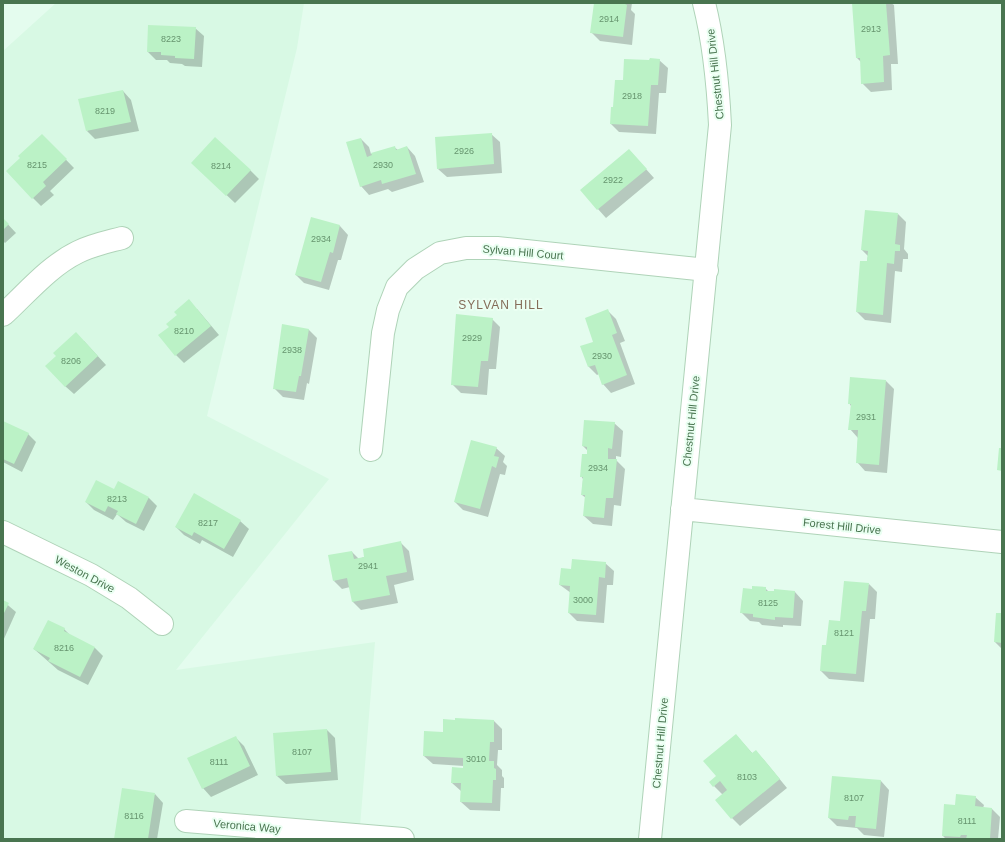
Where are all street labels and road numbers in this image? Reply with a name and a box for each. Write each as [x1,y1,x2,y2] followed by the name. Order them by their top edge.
[704,28,726,120] street label: Chestnut Hill Drive
[482,242,564,262] street label: Sylvan Hill Court
[680,375,702,467] street label: Chestnut Hill Drive
[802,516,882,536] street label: Forest Hill Drive
[53,553,117,595] street label: Weston Drive
[650,697,670,789] street label: Chestnut Hill Drive
[213,817,282,835] street label: Veronica Way

